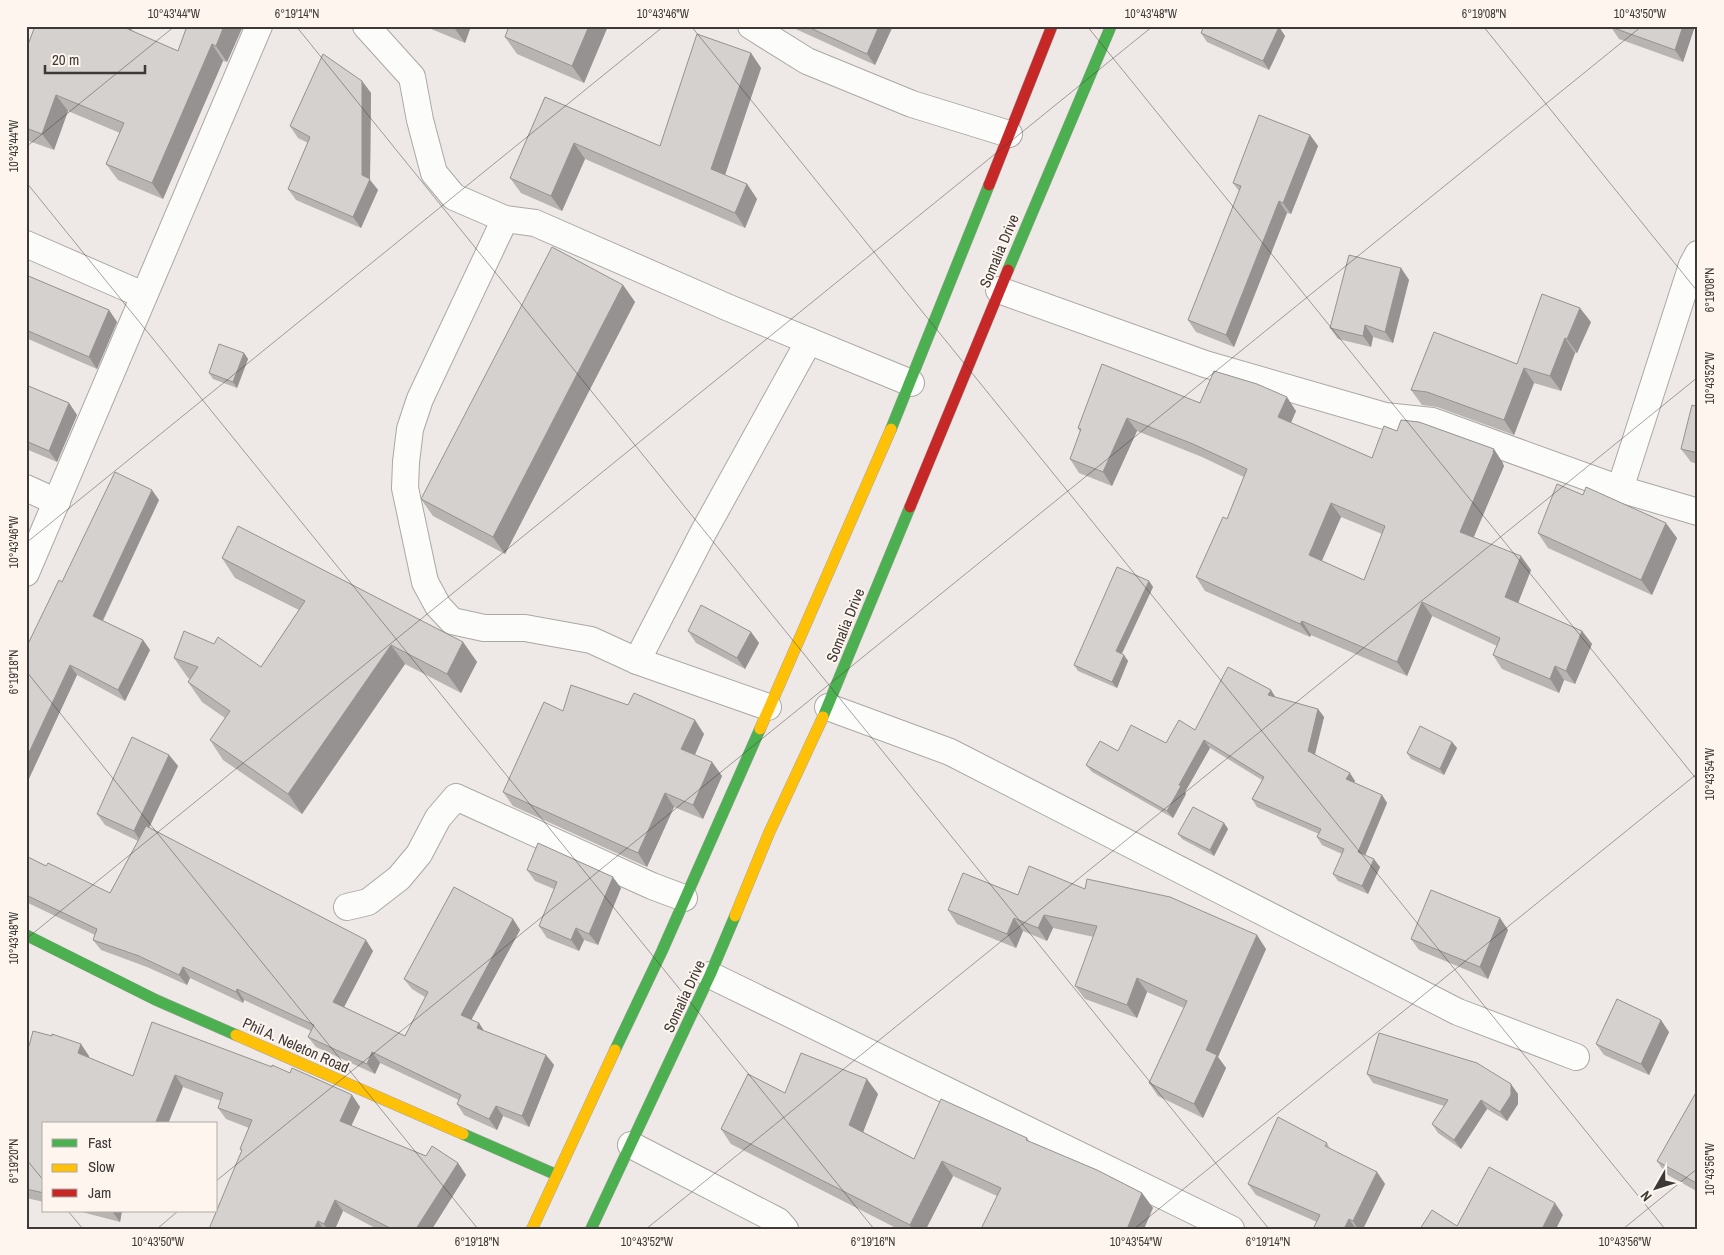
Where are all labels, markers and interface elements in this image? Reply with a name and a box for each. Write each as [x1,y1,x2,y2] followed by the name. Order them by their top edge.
[148,6,201,22] text: 10°43'44"W
[275,6,319,22] text: 6°19'14"N
[637,6,690,22] text: 10°43'46"W
[1125,6,1178,22] text: 10°43'48"W
[1462,6,1506,22] text: 6°19'08"N
[1614,6,1667,22] text: 10°43'50"W
[45,42,145,74] scale bar
[52,49,79,70] text: 20 m
[6,119,22,172] text: 10°43'44"W
[974,211,1024,291] street label: Somalia Drive
[1702,268,1718,312] text: 6°19'08"N
[1702,351,1718,404] text: 10°43'52"W
[6,515,22,568] text: 10°43'46"W
[821,585,869,665] street label: Somalia Drive
[6,650,22,694] text: 6°19'18"N
[1702,747,1718,800] text: 10°43'54"W
[6,911,22,964] text: 10°43'48"W
[658,956,710,1036] street label: Somalia Drive
[240,1012,352,1078] street label: Phil A. Neleton Road
[42,1122,218,1212] legend
[88,1132,112,1153] text: Fast
[6,1139,22,1183] text: 6°19'20"N
[1702,1142,1718,1195] text: 10°43'56"W
[88,1156,115,1177] text: Slow
[1632,1162,1682,1212] north arrow
[88,1182,111,1203] text: Jam
[1636,1187,1656,1205] text: N
[132,1234,185,1250] text: 10°43'50"W
[455,1234,499,1250] text: 6°19'18"N
[621,1234,674,1250] text: 10°43'52"W
[851,1234,895,1250] text: 6°19'16"N
[1110,1234,1163,1250] text: 10°43'54"W
[1246,1234,1290,1250] text: 6°19'14"N
[1599,1234,1652,1250] text: 10°43'56"W

